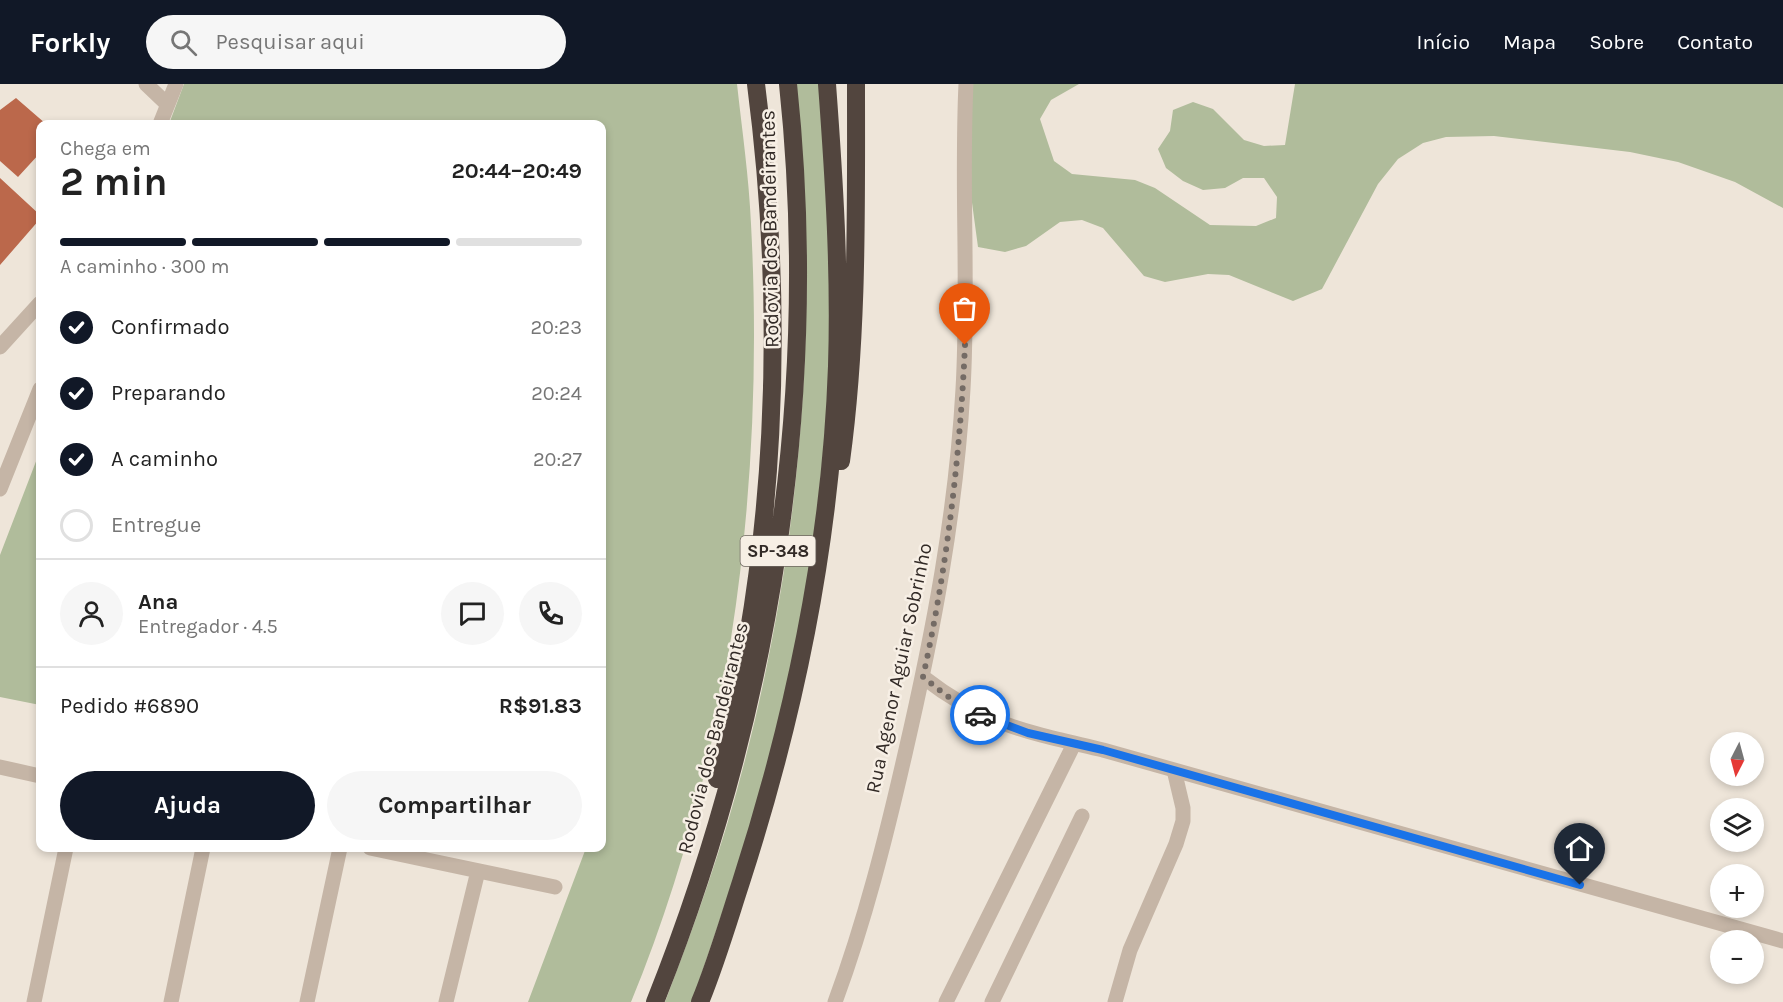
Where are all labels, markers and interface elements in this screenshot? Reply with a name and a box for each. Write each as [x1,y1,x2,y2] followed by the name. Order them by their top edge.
[146,15,566,69] search box
[30,26,110,59] text: Forkly
[167,26,200,59] icon: search
[215,29,365,55] text: Pesquisar aqui
[1417,30,1470,54] text: Início
[1503,30,1556,54] text: Mapa
[1589,30,1644,54] text: Sobre
[1677,30,1753,54] text: Contato
[756,110,784,348] street label: Rodovia dos Bandeirantes
[60,137,151,160] text: Chega em
[451,158,582,184] text: 20:44–20:49
[60,159,168,205] text: 2 min
[60,255,229,278] text: A caminho · 300 m
[939,283,990,345] pin
[948,292,981,325] icon: bag
[60,311,93,344] icon: check
[111,314,230,340] text: Confirmado
[531,316,582,339] text: 20:23
[60,377,93,410] icon: check
[111,380,226,406] text: Preparando
[531,382,582,405] text: 20:24
[60,443,93,476] icon: check
[111,446,218,472] text: A caminho
[533,448,582,471] text: 20:27
[111,512,201,538] text: Entregue
[740,536,816,566] road number: SP-348
[861,541,937,795] street label: Rua Agenor Aguiar Sobrinho
[60,582,123,645] button: person
[441,582,504,645] button: chat
[519,582,582,645] button: phone
[138,589,178,615] text: Ana
[138,615,278,638] text: Entregador · 4.5
[673,620,753,856] street label: Rodovia dos Bandeirantes
[950,685,1010,745] courier
[60,693,199,719] text: Pedido #6890
[499,693,582,719] text: R$91.83
[964,699,997,732] icon: car
[1710,732,1764,786] north arrow
[1710,732,1764,984] map controls
[60,771,315,840] button: Ajuda
[327,771,582,840] button: Compartilhar
[1710,798,1764,852] button: layers
[1554,823,1605,885] pin
[1563,832,1596,865] icon: home
[1710,864,1764,918] button: +
[1710,930,1764,984] button: −

